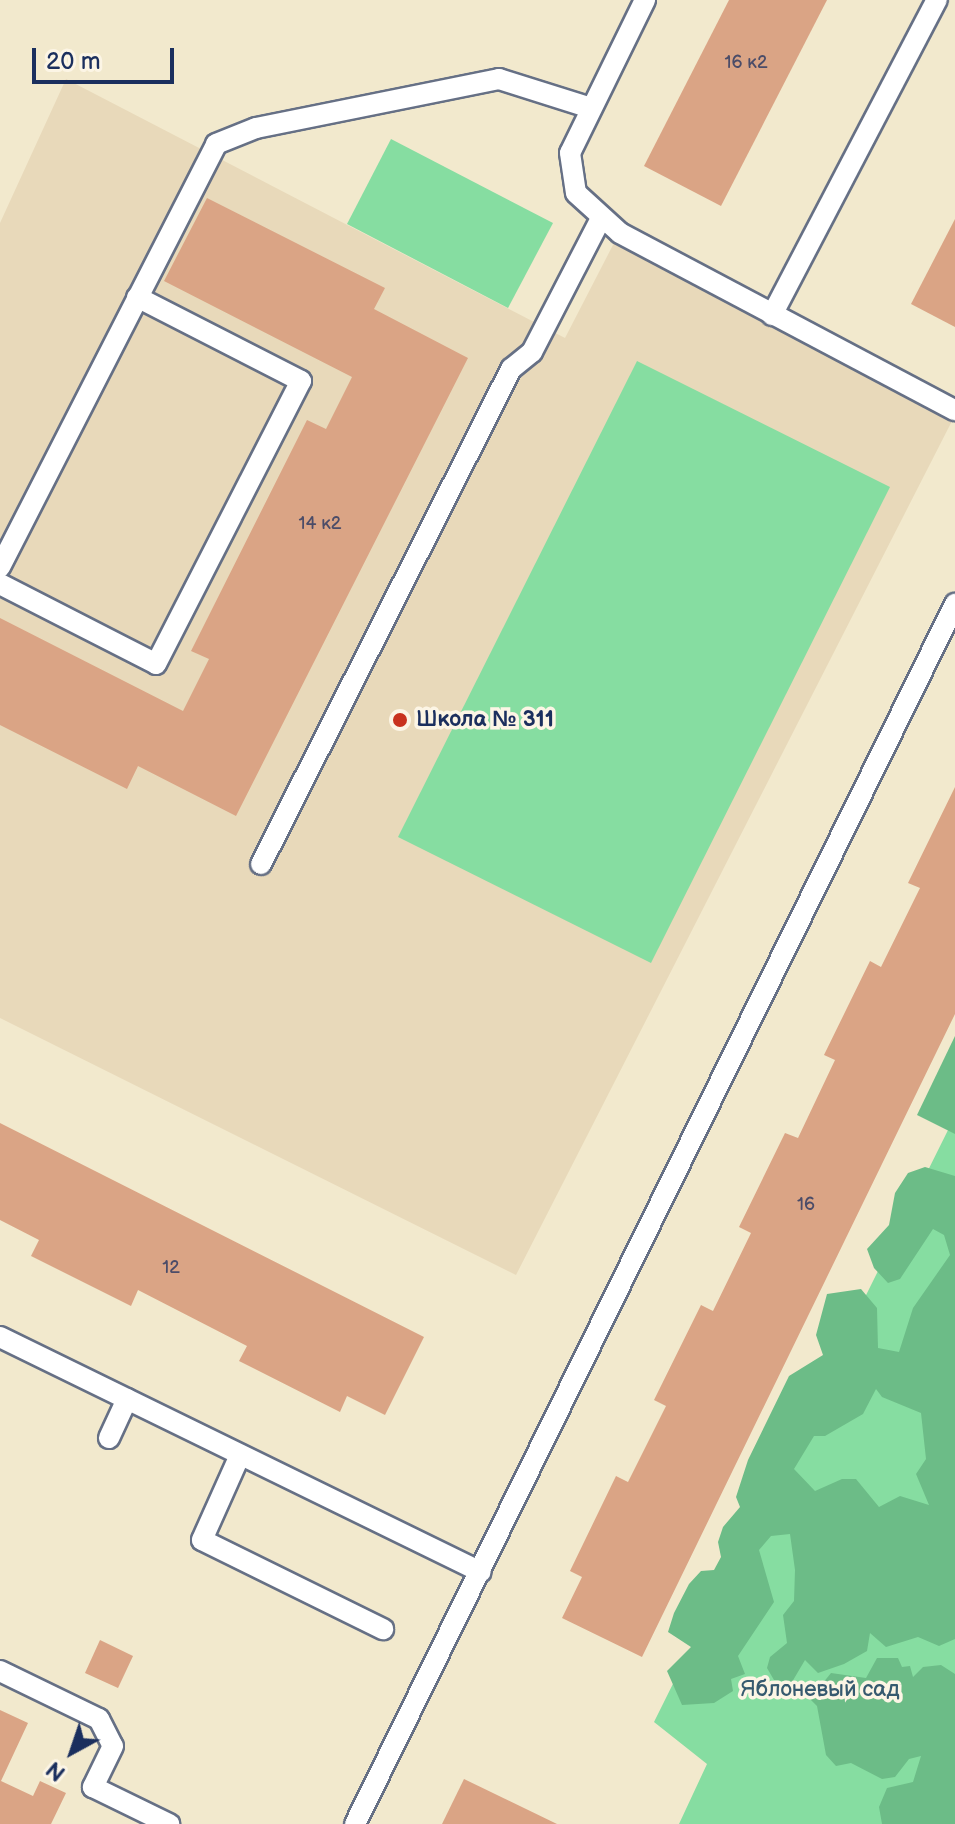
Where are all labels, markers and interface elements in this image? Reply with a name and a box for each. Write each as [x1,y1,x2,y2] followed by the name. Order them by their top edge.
[36,32,178,82] scale bar
[46,47,101,76] text: 20 m
[724,52,768,74] house number: 16 к2
[298,513,342,535] house number: 14 к2
[416,707,554,733] place label: Школа № 311
[391,711,409,729] marker: Школа № 311
[797,1194,815,1216] house number: 16
[162,1257,180,1279] house number: 12
[740,1677,900,1703] park label: Яблоневый сад
[32,1712,112,1792] north arrow
[41,1755,71,1786] text: N

